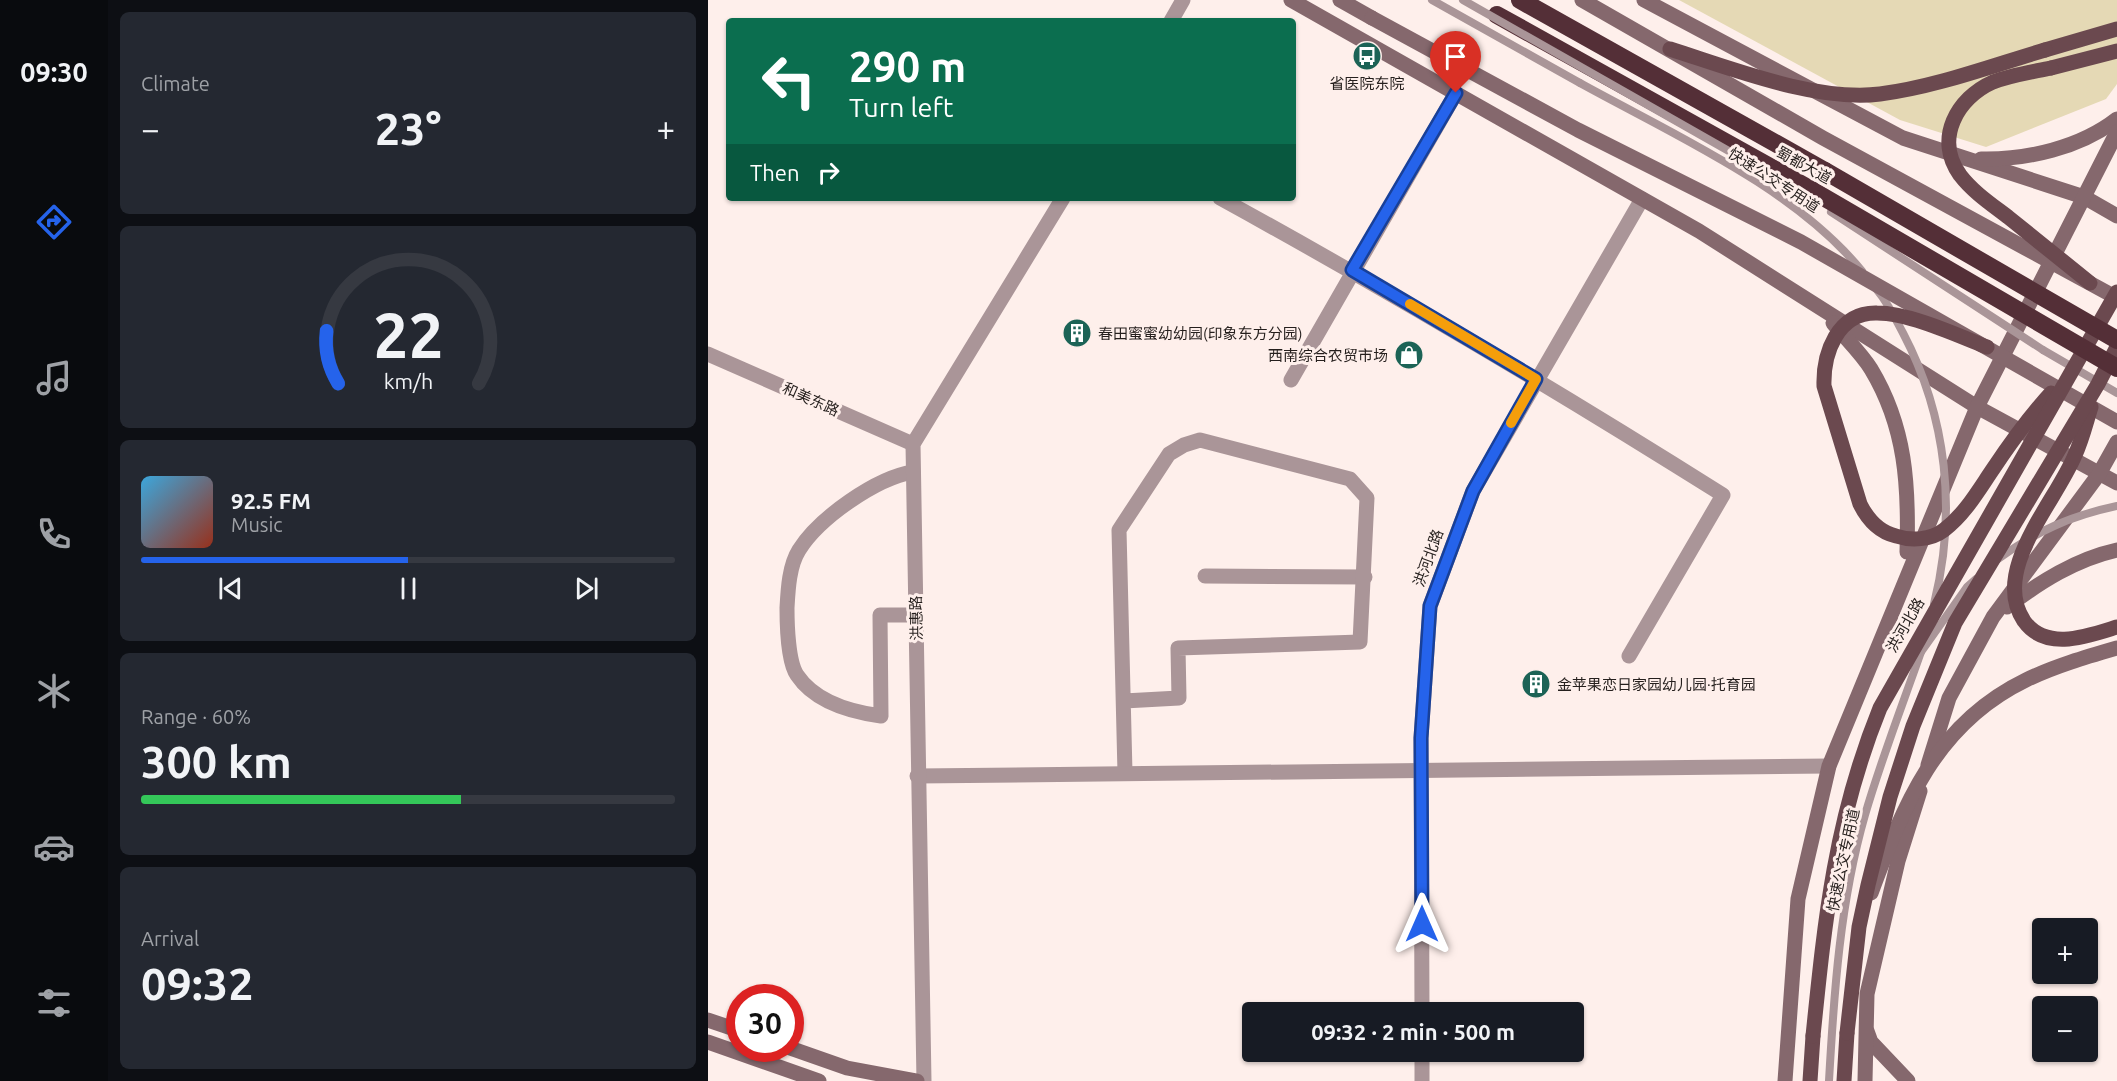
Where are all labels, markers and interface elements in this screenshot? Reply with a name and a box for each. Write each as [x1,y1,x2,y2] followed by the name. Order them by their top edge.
[1430,31,1481,93] pin
[1351,40,1383,72] bus stop icon: 省医院东院
[1439,40,1472,73] icon: arrive
[750,42,828,120] icon: left
[849,43,966,90] text: 290 m
[20,57,88,87] text: 09:30
[141,72,210,95] text: Climate
[1329,75,1405,92] place label: 省医院东院
[849,92,953,122] text: Turn left
[375,103,441,154] text: 23°
[141,110,160,147] text: −
[656,110,675,147] text: +
[1774,143,1834,187] street label: 蜀都大道
[1725,144,1823,216] street label: 快速公交专用道
[812,156,845,189] icon: right
[750,160,800,185] text: Then
[33,201,75,243] icon: directions
[373,300,443,370] text: 22
[1061,317,1093,349] building icon: 春田蜜蜜幼幼园(印象东方分园)
[1098,325,1302,342] place label: 春田蜜蜜幼幼园(印象东方分园)
[1393,339,1425,371] shop icon: 西南综合农贸市场
[1268,347,1388,364] place label: 西南综合农贸市场
[33,357,75,399] icon: music
[383,369,433,393] text: km/h
[780,379,842,419] street label: 和美东路
[231,488,311,513] text: 92.5 FM
[33,513,75,555] icon: phone
[231,513,283,536] text: Music
[1410,527,1446,589] street label: 洪河北路
[214,572,247,605] icon: previous
[392,572,425,605] icon: pause
[570,572,603,605] icon: next
[907,595,925,641] street label: 洪惠路
[1883,595,1927,655] street label: 洪河北路
[1520,668,1552,700] building icon: 金苹果恋日家园幼儿园·托育园
[33,670,75,712] icon: climate
[1557,676,1756,693] place label: 金苹果恋日家园幼儿园·托育园
[141,705,251,728] text: Range · 60%
[141,736,292,787] text: 300 km
[1824,807,1862,913] street label: 快速公交专用道
[33,826,75,868] icon: car
[1390,892,1454,956] position arrow
[2032,918,2098,1062] map controls
[2032,918,2098,984] button: +
[141,927,199,950] text: Arrival
[141,958,254,1009] text: 09:32
[33,982,75,1024] icon: filters
[726,984,804,1062] speed limit sign: 30
[2032,996,2098,1062] button: −
[1311,1019,1515,1044] text: 09:32 · 2 min · 500 m

